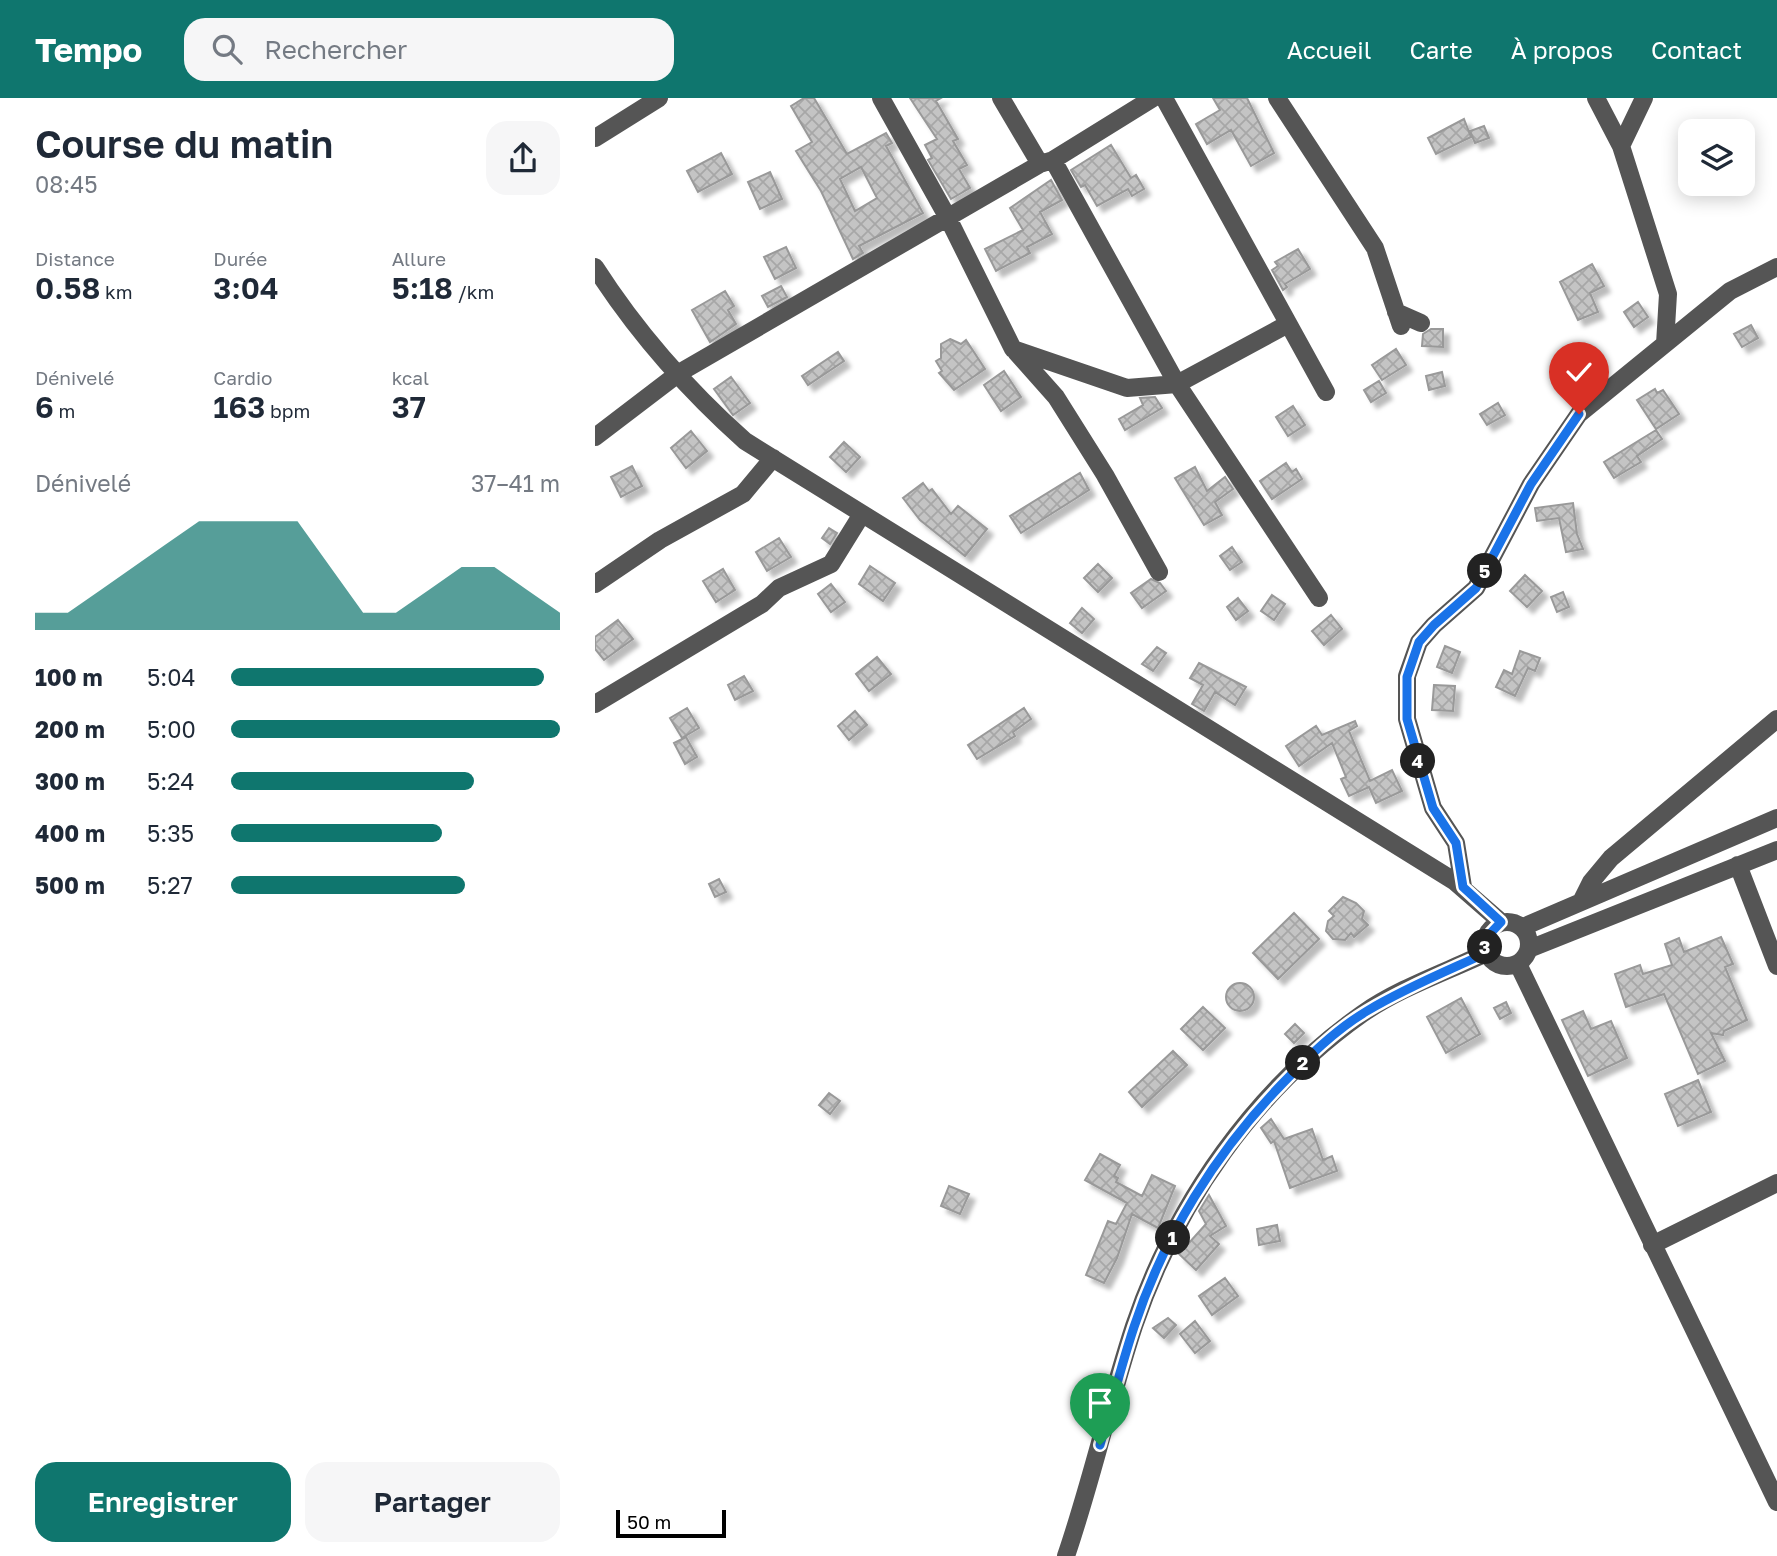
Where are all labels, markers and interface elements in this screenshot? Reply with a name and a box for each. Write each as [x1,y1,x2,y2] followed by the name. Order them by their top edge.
[184,18,674,81] search box
[35,30,142,69] text: Tempo
[208,30,246,68] icon: search
[264,34,407,65] text: Rechercher
[1287,35,1371,64] text: Accueil
[1409,35,1473,64] text: Carte
[1511,35,1613,64] text: À propos
[1651,35,1742,64] text: Contact
[1678,119,1755,196] map controls
[1678,119,1755,196] button: layers
[35,121,333,166] text: Course du matin
[486,121,560,195] button: share
[35,170,98,198] text: 08:45
[35,247,115,270] text: Distance
[213,247,267,270] text: Durée
[392,247,446,270] text: Allure
[35,270,100,306] text: 0.58
[213,270,279,306] text: 3:04
[392,270,453,306] text: 5:18
[100,280,133,303] text: km
[453,280,494,303] text: /km
[1549,342,1609,414] pin
[1560,353,1598,391] icon: check
[35,366,114,389] text: Dénivelé
[213,366,272,389] text: Cardio
[392,366,429,389] text: kcal
[35,389,54,425] text: 6
[213,389,265,425] text: 163
[392,389,426,425] text: 37
[54,399,75,422] text: m
[265,399,310,422] text: bpm
[35,469,131,497] text: Dénivelé
[471,469,560,497] text: 37–41 m
[1467,554,1503,588] pin: 5
[1479,559,1490,582] text: 5
[35,663,103,691] text: 100 m
[147,663,196,691] text: 5:04
[35,715,105,743] text: 200 m
[147,715,196,743] text: 5:00
[1401,744,1435,778] pin: 4
[1412,749,1423,772] text: 4
[35,767,105,795] text: 300 m
[147,767,195,795] text: 5:24
[35,819,105,847] text: 400 m
[147,819,194,847] text: 5:35
[35,871,105,899] text: 500 m
[147,871,193,899] text: 5:27
[1467,930,1503,964] pin: 3
[1479,935,1490,958] text: 3
[1285,1046,1321,1080] pin: 2
[1297,1051,1308,1074] text: 2
[1155,1220,1191,1256] pin: 1
[1168,1226,1177,1249] text: 1
[1070,1373,1130,1445] pin
[1081,1384,1119,1422] icon: arrive
[35,1462,291,1542] button: Enregistrer
[305,1462,560,1542] button: Partager
[616,1507,726,1539] scale bar
[627,1510,671,1533] text: 50 m

